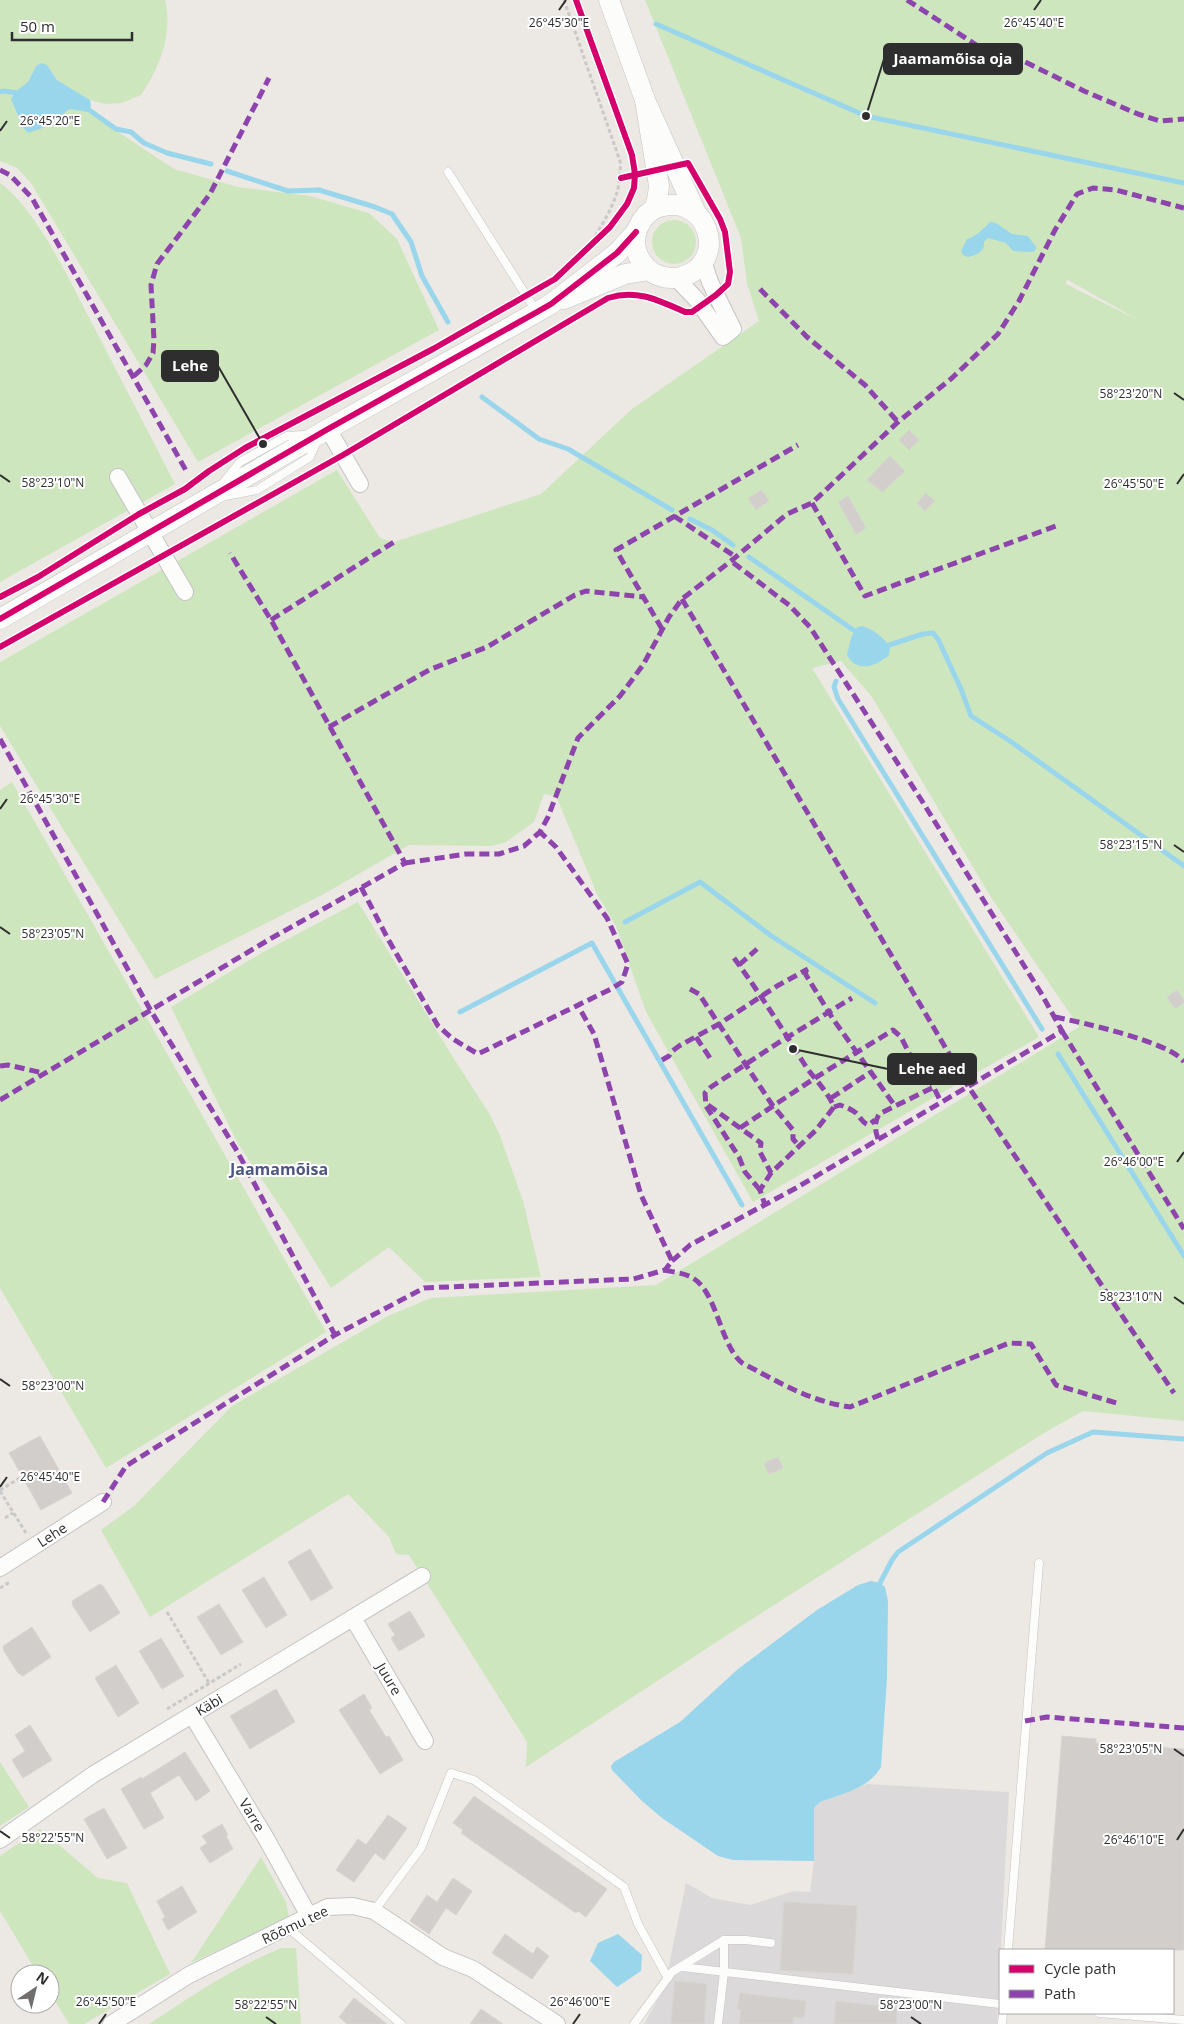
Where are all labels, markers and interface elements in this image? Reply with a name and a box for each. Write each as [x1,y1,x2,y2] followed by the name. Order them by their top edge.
[12,10,132,42] scale bar
[529,14,589,31] text: 26°45'30"E
[1004,14,1064,31] text: 26°45'40"E
[20,16,55,36] text: 50 m
[884,44,1022,74] callout: Jaamamõisa oja
[892,48,1012,68] text: Jaamamõisa oja
[20,112,80,129] text: 26°45'20"E
[162,351,218,381] callout: Lehe
[172,355,208,375] text: Lehe
[1100,385,1162,402] text: 58°23'20"N
[22,474,84,491] text: 58°23'10"N
[1104,475,1164,492] text: 26°45'50"E
[20,790,80,807] text: 26°45'30"E
[1100,836,1162,853] text: 58°23'15"N
[22,925,84,942] text: 58°23'05"N
[888,1054,976,1084] callout: Lehe aed
[898,1058,966,1078] text: Lehe aed
[1104,1153,1164,1170] text: 26°46'00"E
[228,1158,328,1180] district label: Jaamamõisa
[1100,1288,1162,1305] text: 58°23'10"N
[22,1377,84,1394] text: 58°23'00"N
[20,1468,80,1485] text: 26°45'40"E
[33,1518,70,1551] street label: Lehe
[371,1657,407,1699] street label: Juure
[192,1689,226,1720] street label: Käbi
[1100,1740,1162,1757] text: 58°23'05"N
[235,1795,270,1835] street label: Varre
[22,1829,84,1846] text: 58°22'55"N
[1104,1831,1164,1848] text: 26°46'10"E
[258,1901,331,1948] street label: Rõõmu tee
[999,1949,1174,2014] legend
[1044,1958,1116,1978] text: Cycle path
[10,1964,60,2014] north arrow
[33,1967,53,1989] text: N
[1044,1983,1076,2003] text: Path
[76,1993,136,2010] text: 26°45'50"E
[550,1993,610,2010] text: 26°46'00"E
[235,1996,297,2013] text: 58°22'55"N
[880,1996,942,2013] text: 58°23'00"N

